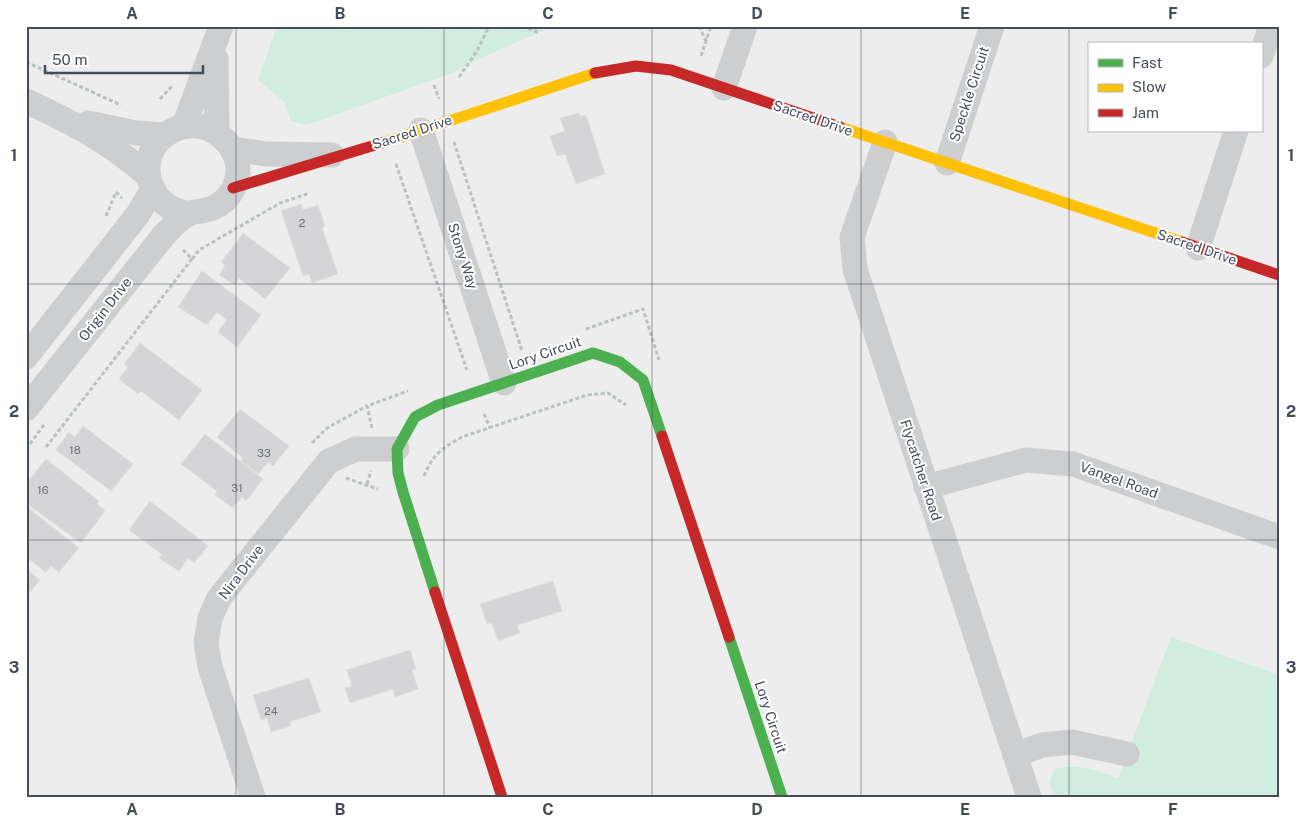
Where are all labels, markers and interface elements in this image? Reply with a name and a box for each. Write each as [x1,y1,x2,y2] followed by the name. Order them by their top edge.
[126,4,138,23] text: A
[335,4,346,23] text: B
[542,4,554,23] text: C
[751,4,763,23] text: D
[960,4,970,23] text: E
[1168,4,1178,23] text: F
[45,42,202,74] scale bar
[1088,42,1262,132] legend
[946,44,992,144] street label: Speckle Circuit
[52,51,87,68] text: 50 m
[1132,54,1162,71] text: Fast
[1132,78,1167,95] text: Slow
[771,97,855,139] street label: Sacred Drive
[1132,104,1159,121] text: Jam
[370,112,454,152] street label: Sacred Drive
[11,146,17,165] text: 1
[1288,146,1294,165] text: 1
[299,217,306,229] house number: 2
[445,221,481,291] street label: Stony Way
[1155,226,1239,268] street label: Sacred Drive
[75,274,135,344] street label: Origin Drive
[507,333,583,373] street label: Lory Circuit
[9,402,19,421] text: 2
[1286,402,1296,421] text: 2
[897,417,945,523] street label: Flycatcher Road
[69,444,81,456] house number: 18
[257,447,271,459] house number: 33
[1078,458,1160,502] street label: Vangel Road
[231,482,243,494] house number: 31
[37,484,49,496] house number: 16
[215,542,267,602] street label: Nira Drive
[9,658,19,677] text: 3
[1286,658,1296,677] text: 3
[752,679,790,755] street label: Lory Circuit
[264,705,278,717] house number: 24
[126,800,138,819] text: A
[335,800,346,819] text: B
[542,800,554,819] text: C
[751,800,763,819] text: D
[960,800,970,819] text: E
[1168,800,1178,819] text: F

